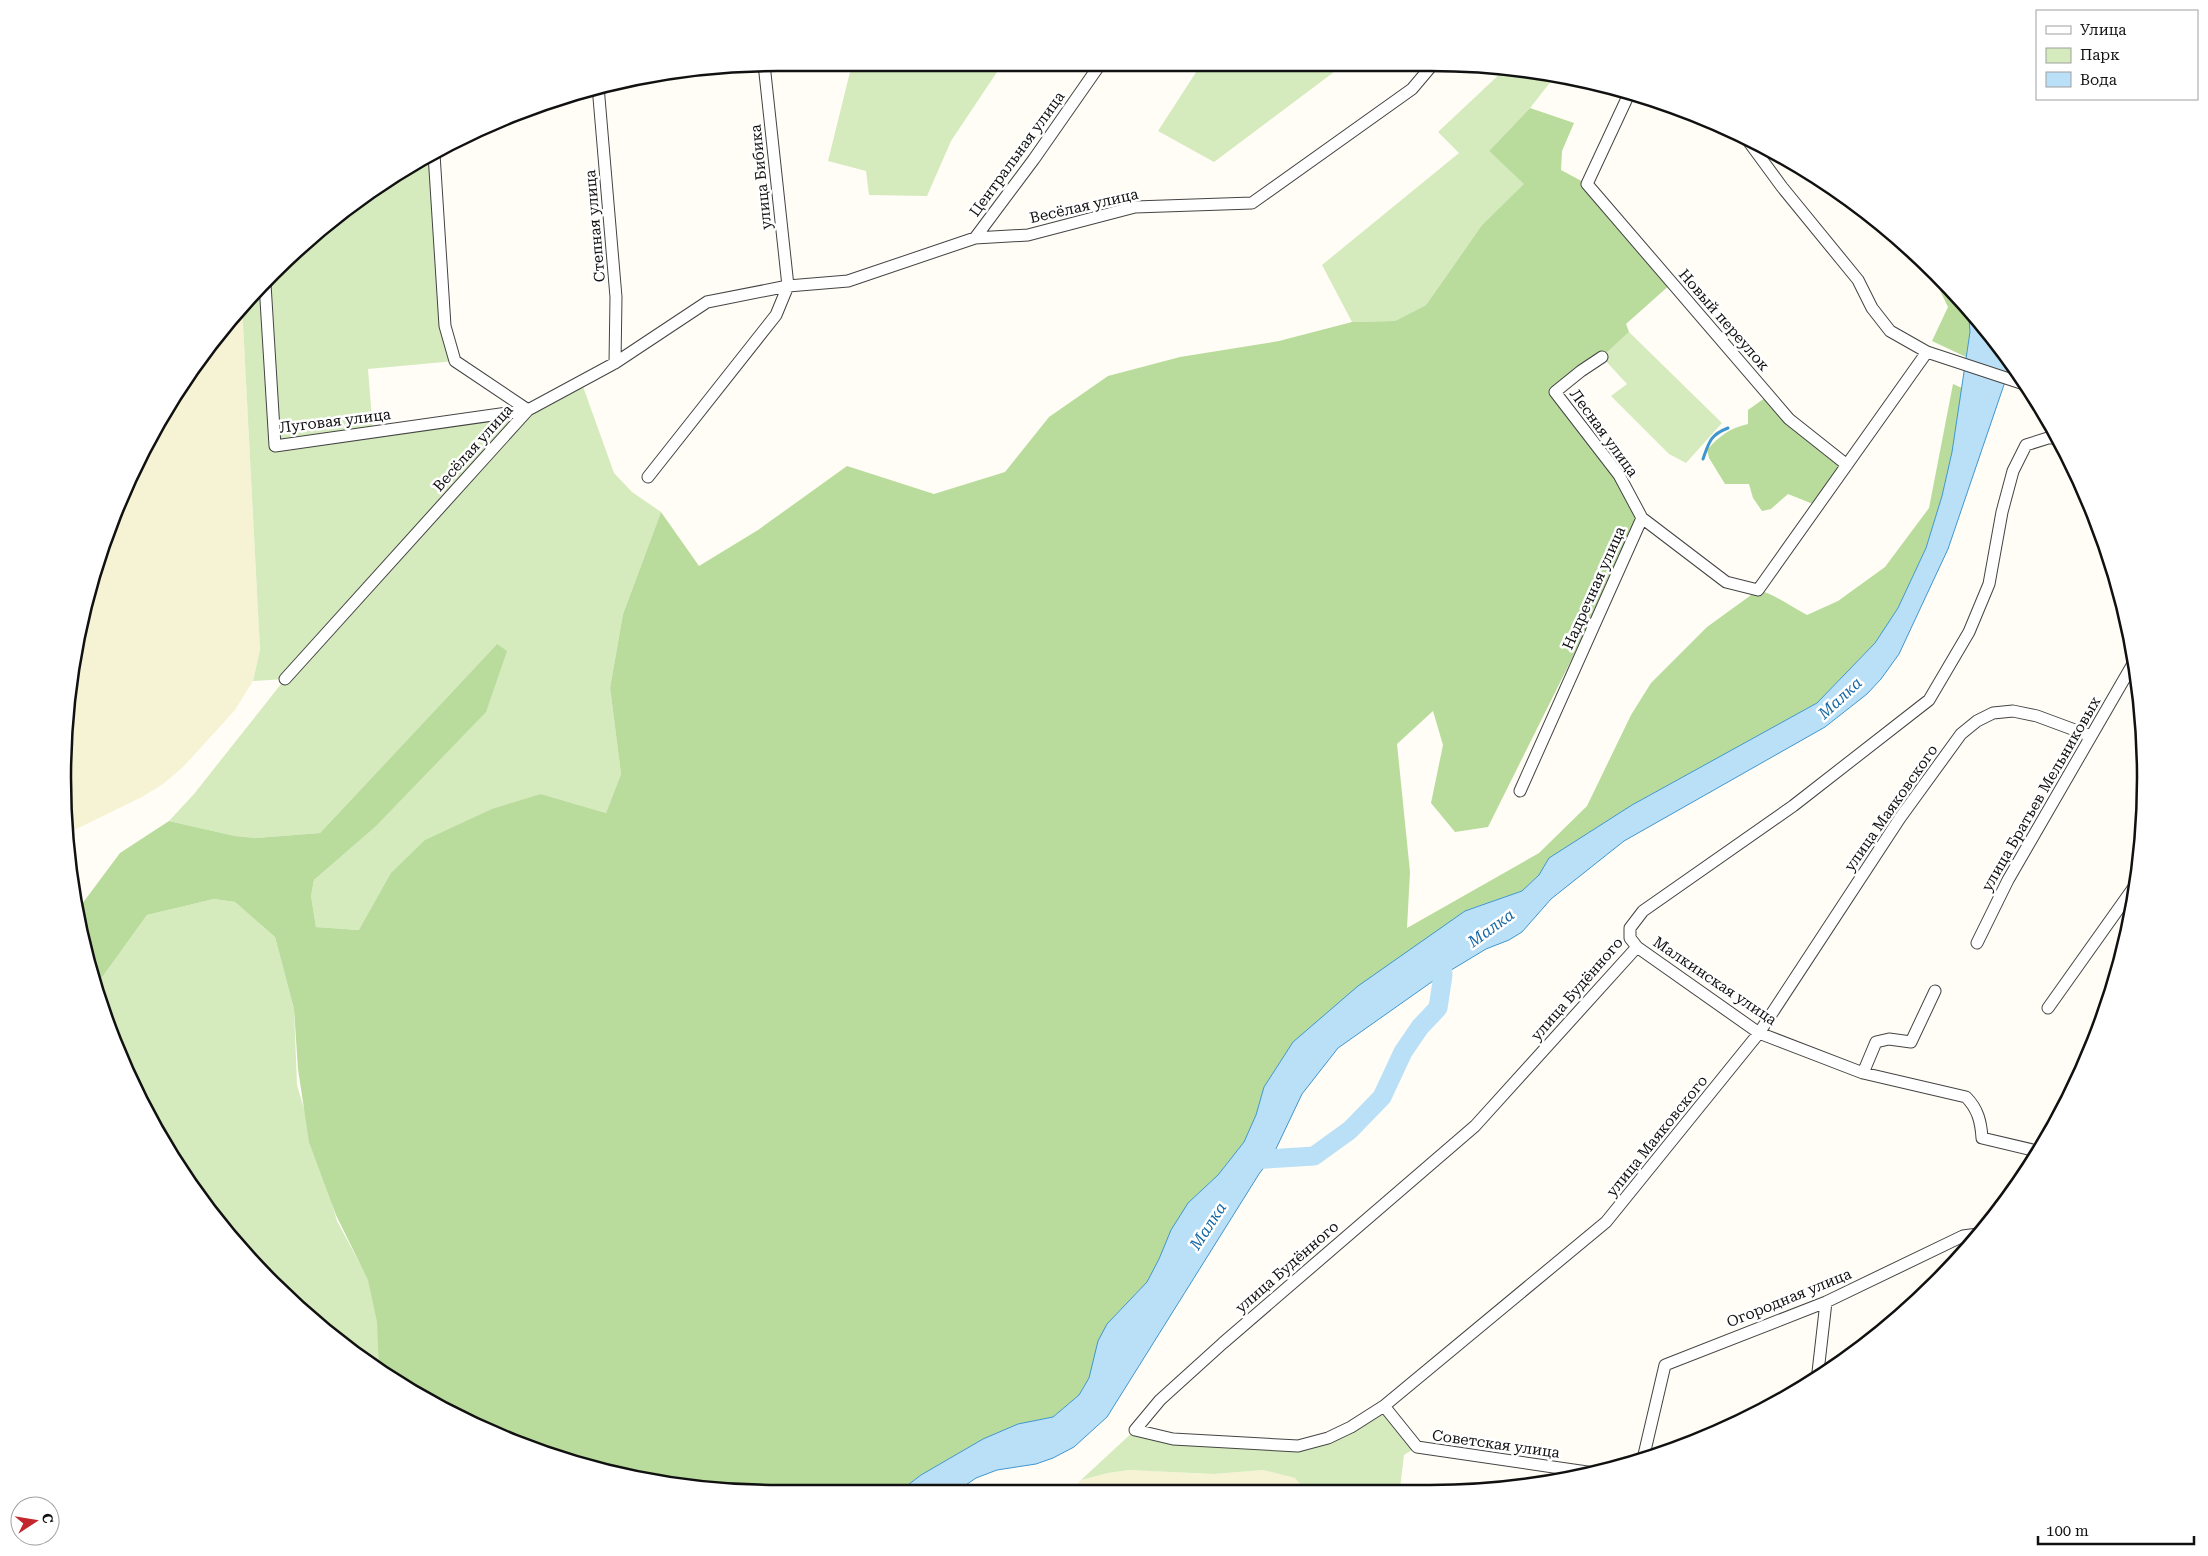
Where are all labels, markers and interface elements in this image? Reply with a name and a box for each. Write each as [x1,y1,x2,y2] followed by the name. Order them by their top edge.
[2036,10,2198,100] legend
[2080,21,2126,39] text: Улица
[2080,46,2120,64] text: Парк
[2080,71,2117,89] text: Вода
[966,88,1068,220] street label: Центральная улица
[747,124,775,230] street label: улица Бибика
[581,169,609,283] street label: Степная улица
[1028,185,1140,227] street label: Весёлая улица
[1675,266,1773,375] street label: Новый переулок
[1566,385,1642,481] street label: Лесная улица
[429,401,517,495] street label: Весёлая улица
[278,405,392,437] street label: Луговая улица
[1559,524,1629,652] street label: Надречная улица
[1814,673,1866,724] water label: Малка
[1978,693,2104,894] street label: улица Братьев Мельниковых
[1840,741,1942,875] street label: улица Маяковского
[1463,905,1518,952] water label: Малка
[1650,933,1780,1029] street label: Малкинская улица
[1527,934,1627,1044] street label: улица Будённого
[1603,1072,1711,1200] street label: улица Маяковского
[1185,1198,1230,1254] water label: Малка
[1232,1217,1342,1317] street label: улица Будённого
[1724,1265,1854,1331] street label: Огородная улица
[1431,1426,1561,1462] street label: Советская улица
[10,1496,60,1546] north arrow
[39,1512,57,1525] text: С
[2038,1514,2194,1546] scale bar
[2046,1522,2089,1540] text: 100 m

